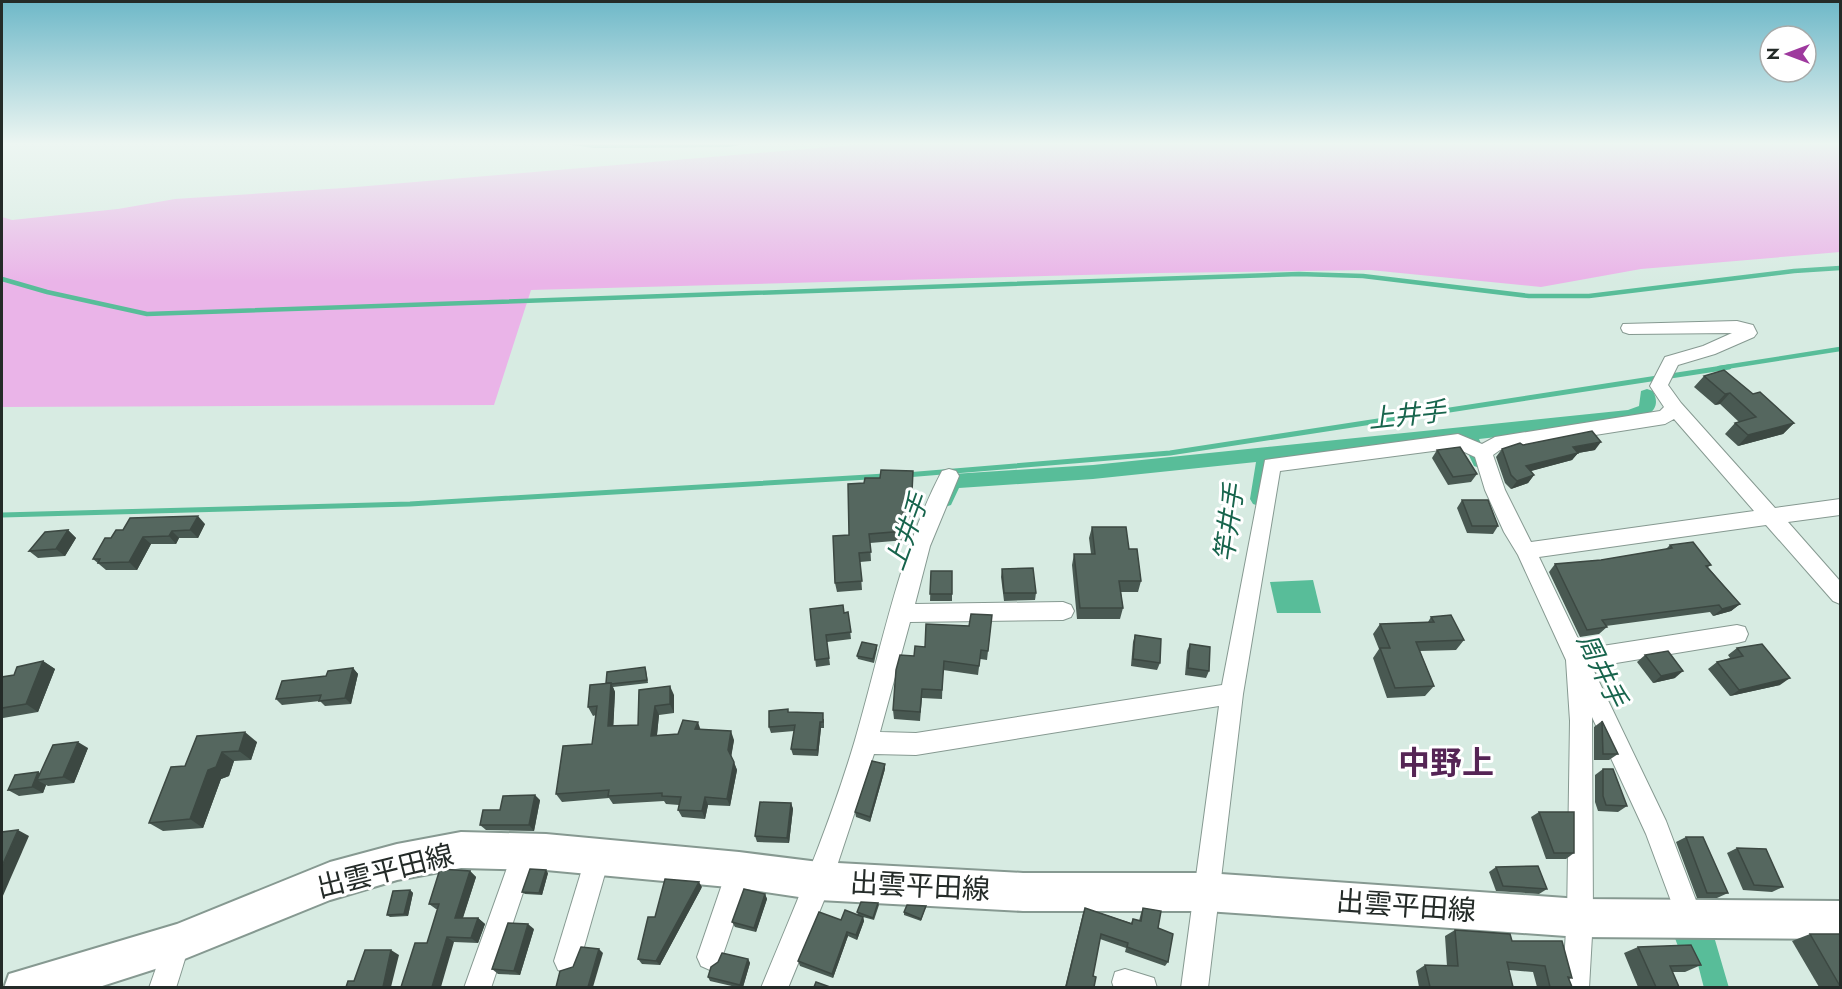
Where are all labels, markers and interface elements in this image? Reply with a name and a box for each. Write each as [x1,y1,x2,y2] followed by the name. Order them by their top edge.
[1758,24,1818,84] north arrow
[1762,48,1785,60] text: N
[1366,392,1450,438] water label: 上井手
[1205,480,1254,564] water label: 竿井手
[876,487,939,575] water label: 上井手
[1568,627,1637,715] water label: 周井手
[1398,740,1494,786] district label: 中野上
[312,834,458,908] street label: 出雲平田線
[849,862,991,910] street label: 出雲平田線
[1335,881,1477,931] street label: 出雲平田線

